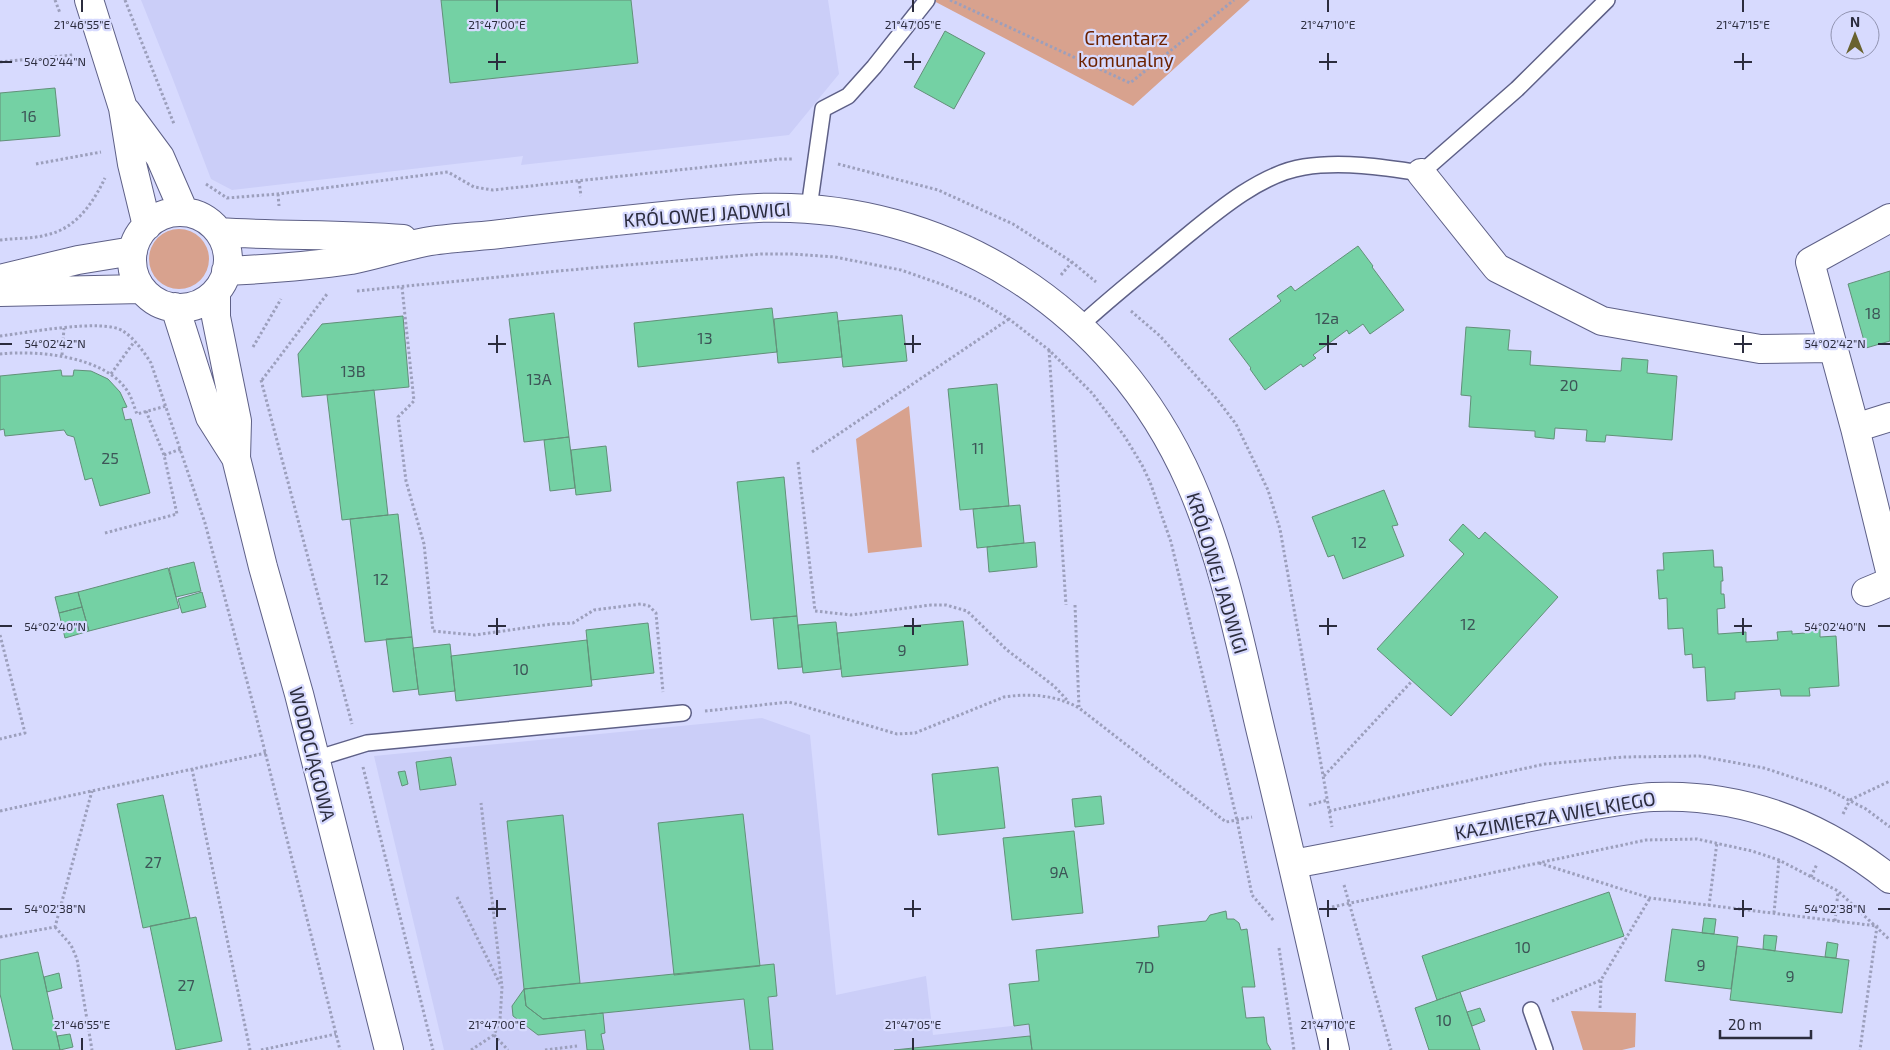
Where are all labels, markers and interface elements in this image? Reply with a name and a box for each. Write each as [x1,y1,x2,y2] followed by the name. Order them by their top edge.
[1830,10,1880,60] north arrow
[1850,13,1860,30] text: N
[54,17,111,31] text: 21°46'55"E
[468,17,526,31] text: 21°47'00"E
[885,17,942,31] text: 21°47'05"E
[1301,17,1356,31] text: 21°47'10"E
[1716,17,1770,31] text: 21°47'15"E
[1078,26,1174,71] park label: Cmentarz komunalny
[24,54,86,68] text: 54°02'44"N
[21,106,37,125] house number: 16
[623,197,791,231] street label: KRÓLOWEJ JADWIGI
[1865,303,1881,322] house number: 18
[1315,308,1339,327] house number: 12a
[697,328,713,347] house number: 13
[24,336,86,350] text: 54°02'42"N
[1804,336,1866,350] text: 54°02'42"N
[340,361,366,380] house number: 13B
[526,369,552,388] house number: 13A
[1560,375,1578,394] house number: 20
[972,438,984,457] house number: 11
[101,448,119,467] house number: 25
[1183,490,1253,656] street label: KRÓLOWEJ JADWIGI
[1351,532,1367,551] house number: 12
[373,569,389,588] house number: 12
[1460,614,1476,633] house number: 12
[24,619,86,633] text: 54°02'40"N
[1804,619,1866,633] text: 54°02'40"N
[897,640,907,659] house number: 9
[513,659,529,678] house number: 10
[285,684,341,824] street label: WODOCIĄGOWA
[1453,786,1657,844] street label: KAZIMIERZA WIELKIEGO
[144,852,162,871] house number: 27
[1049,862,1069,881] house number: 9A
[24,901,86,915] text: 54°02'38"N
[1804,901,1866,915] text: 54°02'38"N
[1515,937,1531,956] house number: 10
[1696,955,1706,974] house number: 9
[1136,957,1154,976] house number: 7D
[1785,966,1795,985] house number: 9
[177,975,195,994] house number: 27
[1720,1008,1811,1040] scale bar
[1436,1010,1452,1029] house number: 10
[1728,1015,1762,1033] text: 20 m
[54,1017,111,1031] text: 21°46'55"E
[468,1017,526,1031] text: 21°47'00"E
[885,1017,942,1031] text: 21°47'05"E
[1301,1017,1356,1031] text: 21°47'10"E

